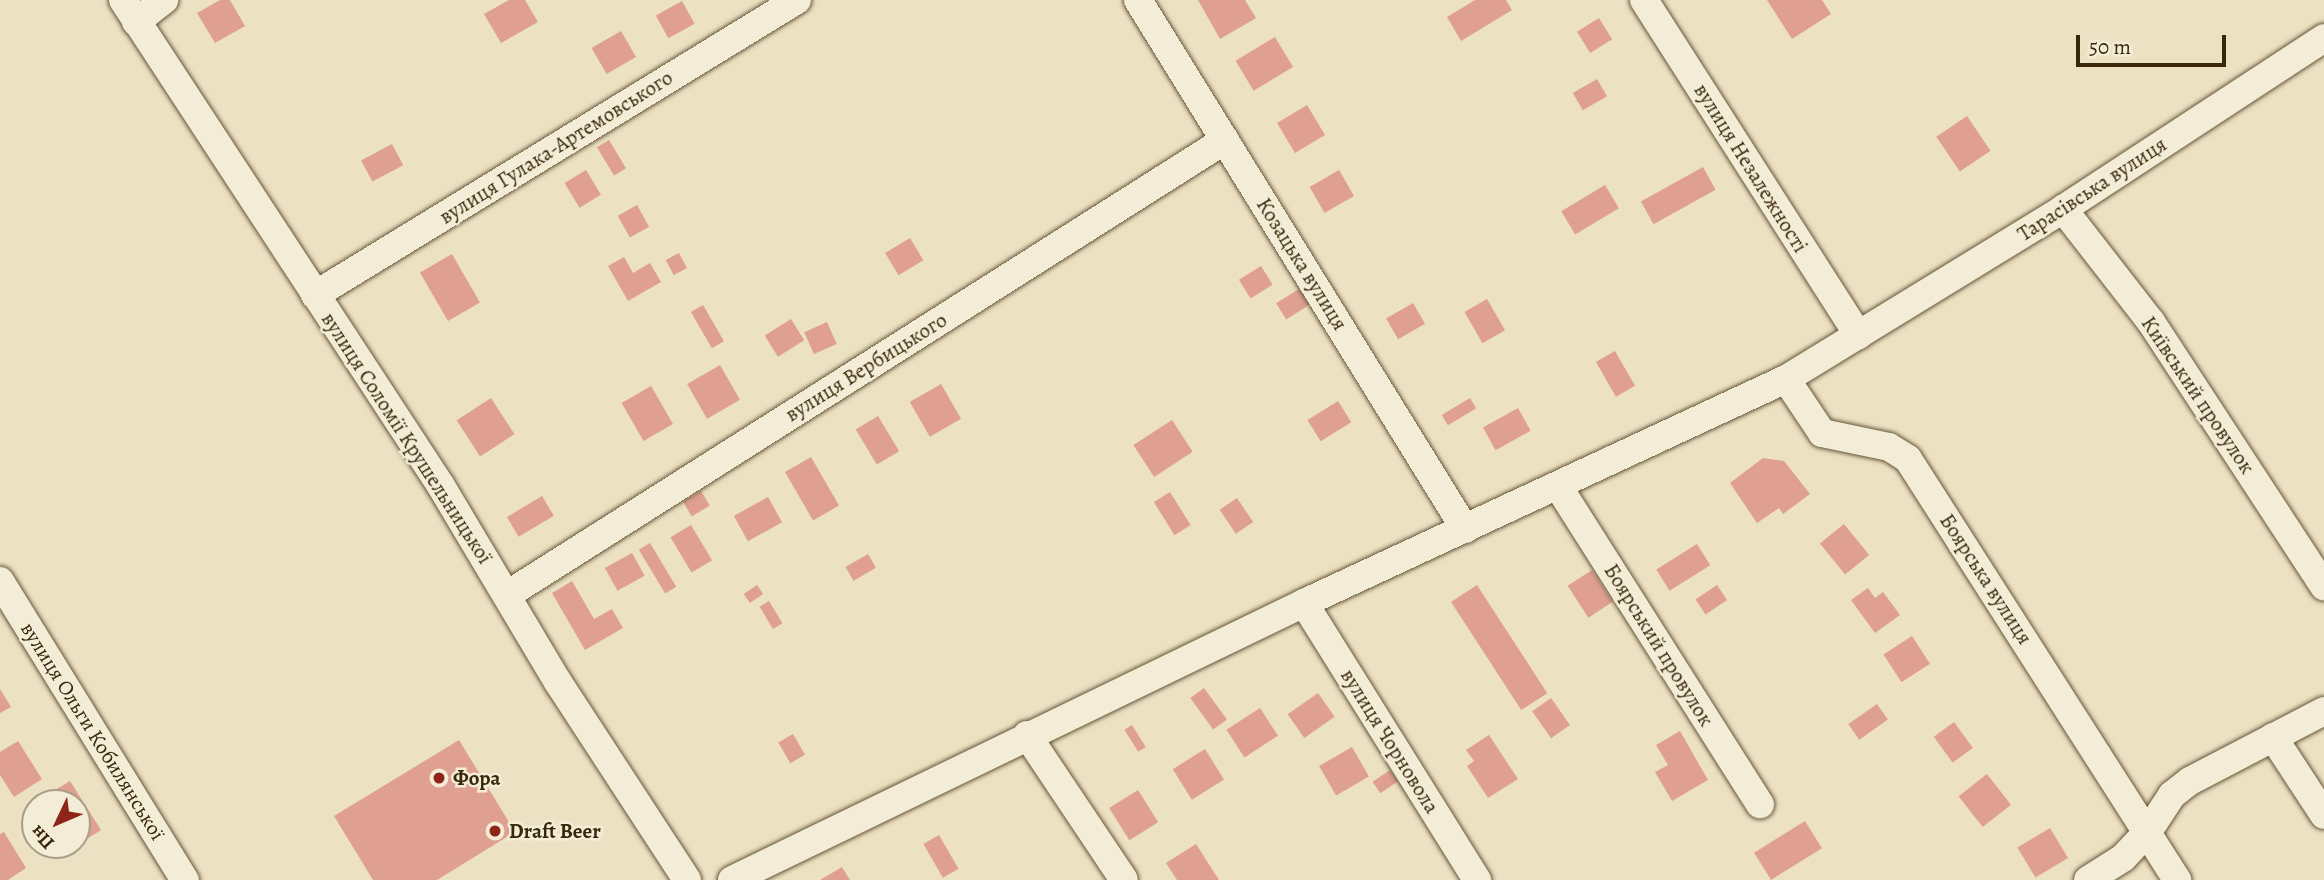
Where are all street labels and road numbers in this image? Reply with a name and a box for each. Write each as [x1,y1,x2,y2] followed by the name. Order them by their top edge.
[435,65,677,229] street label: вулиця Гулака-Артемовського
[1689,79,1813,257] street label: вулиця Незалежності
[2013,131,2171,247] street label: Тарасівська вулиця
[1251,193,1353,335] street label: Козацька вулиця
[781,307,951,427] street label: вулиця Вербицького
[316,308,498,568] street label: вулиця Соломії Крушельницької
[2136,311,2260,479] street label: Київський провулок
[1934,509,2038,649] street label: Боярська вулиця
[1599,559,1719,731] street label: Боярський провулок
[15,617,171,845] street label: вулиця Ольги Кобилянської
[1335,664,1445,818] street label: вулиця Чорновола

